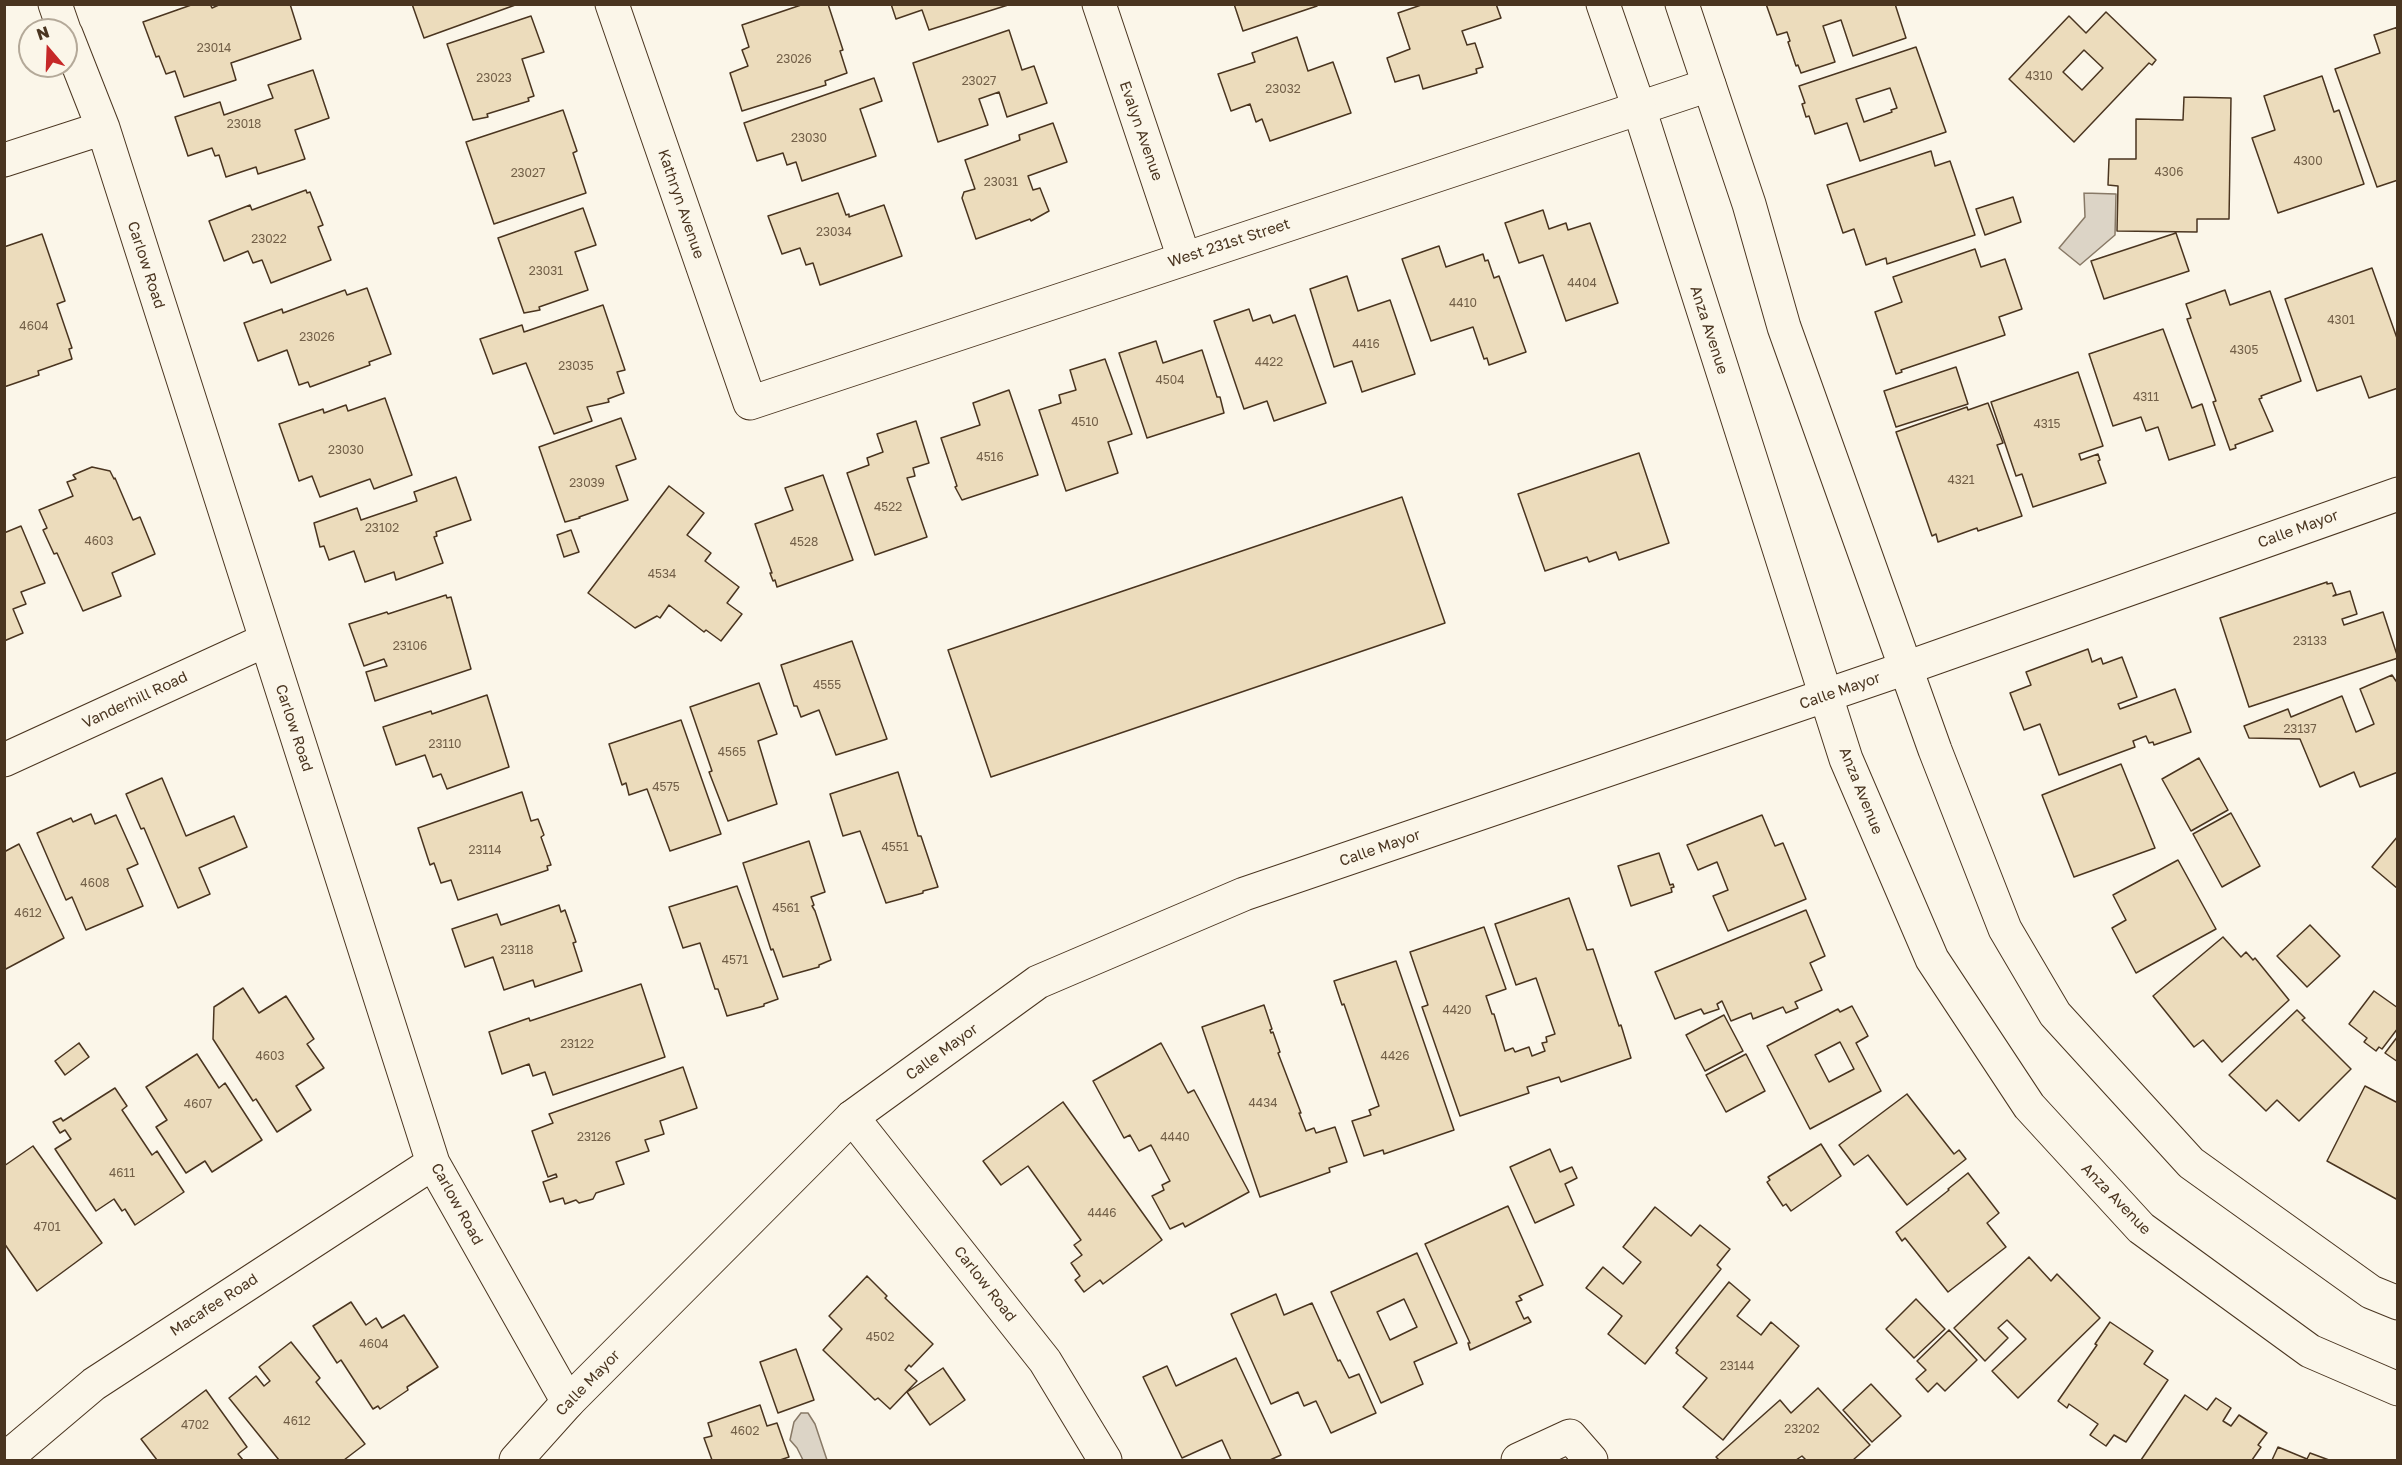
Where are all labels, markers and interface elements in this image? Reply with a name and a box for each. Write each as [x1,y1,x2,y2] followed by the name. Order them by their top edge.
[18,18,78,78] north arrow
[34,21,52,44] text: N
[197,41,231,55] house number: 23014
[776,52,812,66] house number: 23026
[2025,69,2053,83] house number: 4310
[476,71,512,85] house number: 23023
[962,74,996,88] house number: 23027
[1116,79,1166,183] street label: Evalyn Avenue
[1265,82,1301,96] house number: 23032
[227,117,261,131] house number: 23018
[791,131,827,145] house number: 23030
[654,147,708,261] street label: Kathryn Avenue
[2293,154,2323,168] house number: 4300
[2154,165,2184,179] house number: 4306
[511,166,545,180] house number: 23027
[984,175,1018,189] house number: 23031
[1166,215,1292,271] street label: West 231st Street
[123,219,169,311] street label: Carlow Road
[816,225,852,239] house number: 23034
[251,232,287,246] house number: 23022
[529,264,563,278] house number: 23031
[1567,276,1597,290] house number: 4404
[1686,283,1732,377] street label: Anza Avenue
[1449,296,1477,310] house number: 4410
[2327,313,2355,327] house number: 4301
[19,319,49,333] house number: 4604
[299,330,335,344] house number: 23026
[1352,337,1380,351] house number: 4416
[2230,343,2258,357] house number: 4305
[1255,355,1283,369] house number: 4422
[558,359,594,373] house number: 23035
[1155,373,1185,387] house number: 4504
[2133,390,2159,404] house number: 4311
[1071,415,1099,429] house number: 4510
[2033,417,2061,431] house number: 4315
[328,443,364,457] house number: 23030
[976,450,1004,464] house number: 4516
[1947,473,1975,487] house number: 4321
[569,476,605,490] house number: 23039
[874,500,902,514] house number: 4522
[2255,506,2341,552] street label: Calle Mayor
[365,521,399,535] house number: 23102
[84,534,114,548] house number: 4603
[790,535,818,549] house number: 4528
[648,567,676,581] house number: 4534
[2293,634,2327,648] house number: 23133
[393,639,427,653] house number: 23106
[80,668,190,732] street label: Vanderhill Road
[1797,669,1883,713] street label: Calle Mayor
[813,678,841,692] house number: 4555
[271,682,317,774] street label: Carlow Road
[2283,722,2317,736] house number: 23137
[428,737,462,751] house number: 23110
[718,745,746,759] house number: 4565
[1835,745,1887,837] street label: Anza Avenue
[652,780,680,794] house number: 4575
[1337,826,1423,870] street label: Calle Mayor
[881,840,909,854] house number: 4551
[469,843,501,857] house number: 23114
[80,876,110,890] house number: 4608
[772,901,800,915] house number: 4561
[14,906,42,920] house number: 4612
[501,943,533,957] house number: 23118
[722,953,748,967] house number: 4571
[1442,1003,1472,1017] house number: 4420
[902,1020,982,1084] street label: Calle Mayor
[560,1037,594,1051] house number: 23122
[255,1049,285,1063] house number: 4603
[1381,1049,1409,1063] house number: 4426
[1249,1096,1277,1110] house number: 4434
[184,1097,212,1111] house number: 4607
[577,1130,611,1144] house number: 23126
[1160,1130,1190,1144] house number: 4440
[427,1160,487,1248] street label: Carlow Road
[2078,1160,2154,1238] street label: Anza Avenue
[109,1166,135,1180] house number: 4611
[1087,1206,1117,1220] house number: 4446
[34,1220,60,1234] house number: 4701
[950,1243,1020,1325] street label: Carlow Road
[167,1270,261,1340] street label: Macafee Road
[866,1330,894,1344] house number: 4502
[359,1337,389,1351] house number: 4604
[552,1346,624,1420] street label: Calle Mayor
[1720,1359,1754,1373] house number: 23144
[283,1414,311,1428] house number: 4612
[181,1418,209,1432] house number: 4702
[1784,1422,1820,1436] house number: 23202
[731,1424,759,1438] house number: 4602

